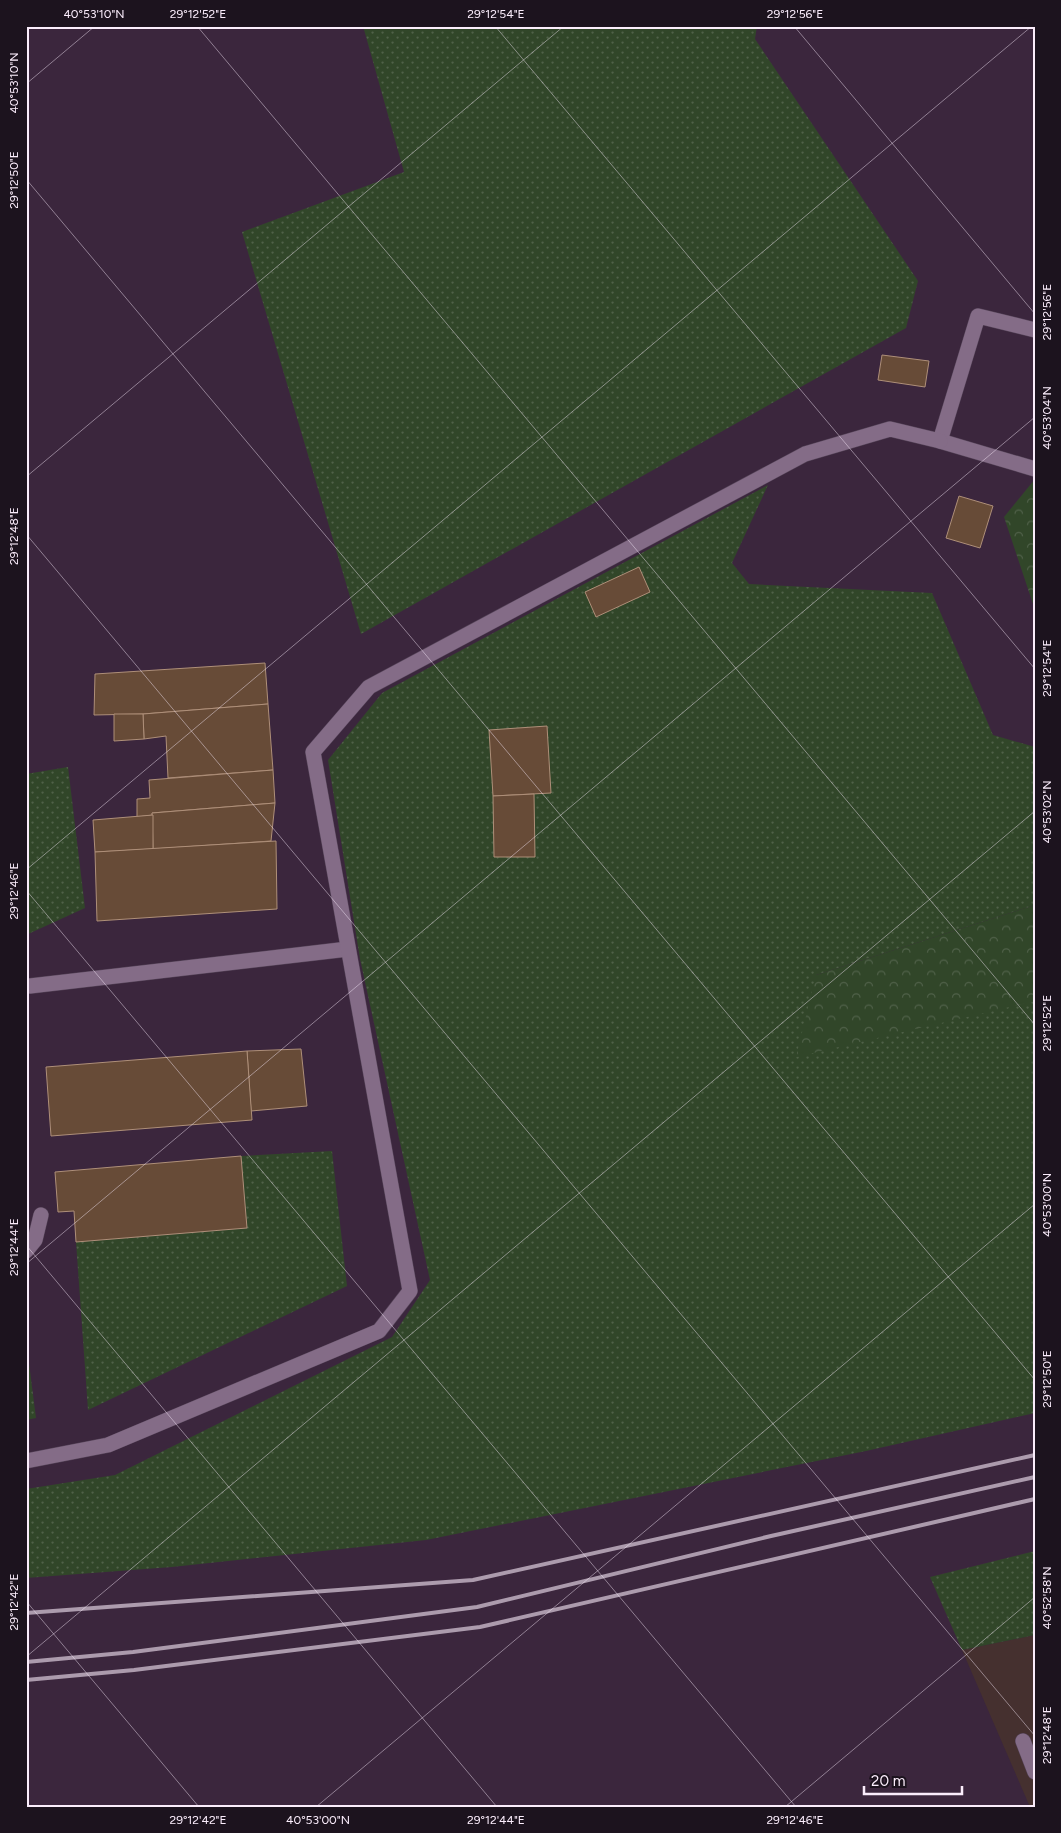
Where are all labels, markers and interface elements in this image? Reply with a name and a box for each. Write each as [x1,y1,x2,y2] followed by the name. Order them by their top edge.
[63,7,125,21] text: 40°53'10"N
[170,7,226,21] text: 29°12'52"E
[467,7,525,21] text: 29°12'54"E
[767,7,823,21] text: 29°12'56"E
[7,52,21,114] text: 40°53'10"N
[7,151,21,209] text: 29°12'50"E
[1040,284,1054,340] text: 29°12'56"E
[1040,386,1054,450] text: 40°53'04"N
[7,507,21,565] text: 29°12'48"E
[1040,639,1054,697] text: 29°12'54"E
[1040,781,1054,843] text: 40°53'02"N
[7,862,21,920] text: 29°12'46"E
[1040,995,1054,1051] text: 29°12'52"E
[1040,1173,1054,1237] text: 40°53'00"N
[7,1218,21,1276] text: 29°12'44"E
[1040,1350,1054,1408] text: 29°12'50"E
[1040,1567,1054,1629] text: 40°52'58"N
[7,1573,21,1631] text: 29°12'42"E
[1040,1706,1054,1764] text: 29°12'48"E
[864,1763,961,1795] scale bar
[871,1772,905,1790] text: 20 m
[169,1813,227,1827] text: 29°12'42"E
[286,1813,350,1827] text: 40°53'00"N
[467,1813,525,1827] text: 29°12'44"E
[766,1813,824,1827] text: 29°12'46"E

